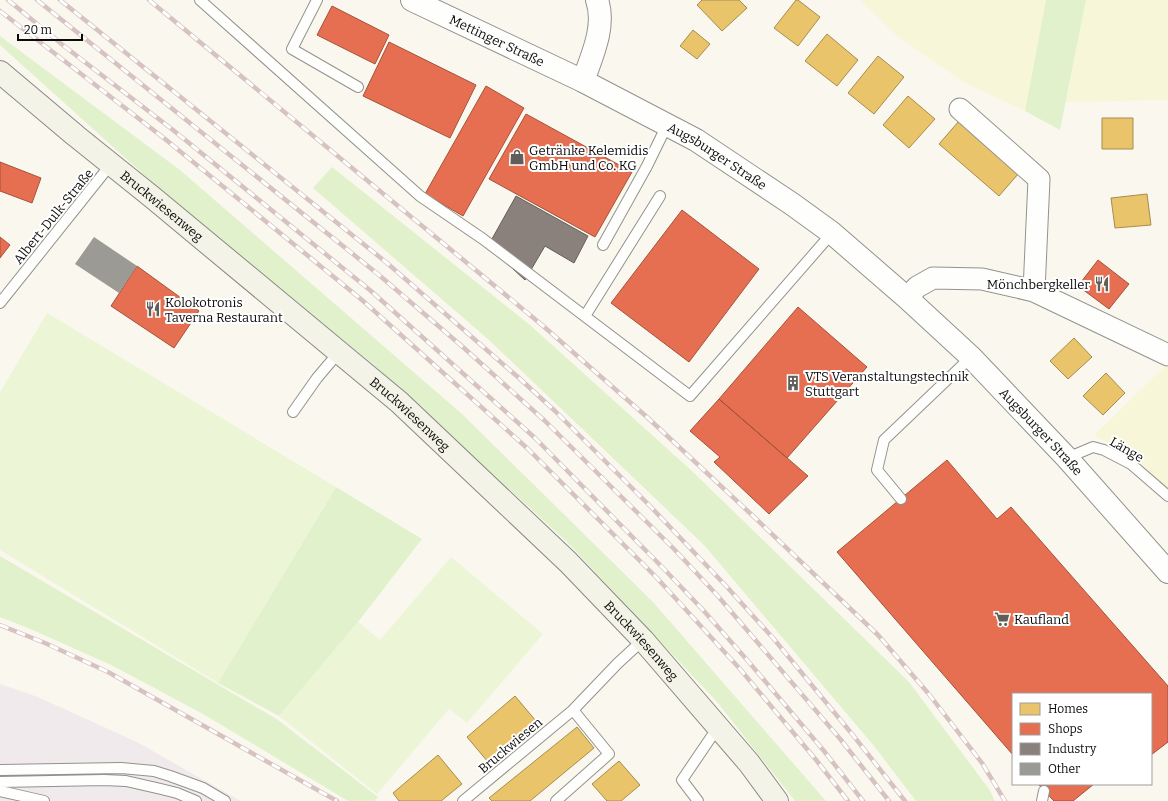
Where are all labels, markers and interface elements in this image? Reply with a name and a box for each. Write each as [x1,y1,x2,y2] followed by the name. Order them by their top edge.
[447,12,546,69] street label: Mettinger Straße
[18,16,82,42] scale bar
[24,23,53,37] text: 20 m
[665,120,769,193] street label: Augsburger Straße
[529,143,648,173] place label: Getränke Kelemidis GmbH und Co. KG
[508,148,526,166] shop icon: Getränke Kelemidis GmbH und Co. KG
[11,166,96,267] street label: Albert-Dulk-Straße
[117,168,206,244] street label: Bruckwiesenweg
[1093,275,1111,293] restaurant icon: Mönchbergkeller
[987,277,1090,292] place label: Mönchbergkeller
[165,295,283,325] place label: Kolokotronis Taverna Restaurant
[144,300,162,318] restaurant icon: Kolokotronis Taverna Restaurant
[805,369,970,399] place label: VTS Veranstaltungstechnik Stuttgart
[367,374,453,454] street label: Bruckwiesenweg
[784,374,802,392] building icon: VTS Veranstaltungstechnik Stuttgart
[996,385,1086,478] street label: Augsburger Straße
[1107,434,1146,465] street label: Länge
[601,598,681,684] street label: Bruckwiesenweg
[993,610,1011,628] supermarket icon: Kaufland
[1014,612,1069,627] place label: Kaufland
[1012,693,1152,785] legend
[1048,702,1088,716] text: Homes
[475,714,546,776] street label: Bruckwiesen
[1048,722,1083,736] text: Shops
[1048,742,1097,756] text: Industry
[1048,762,1081,776] text: Other

